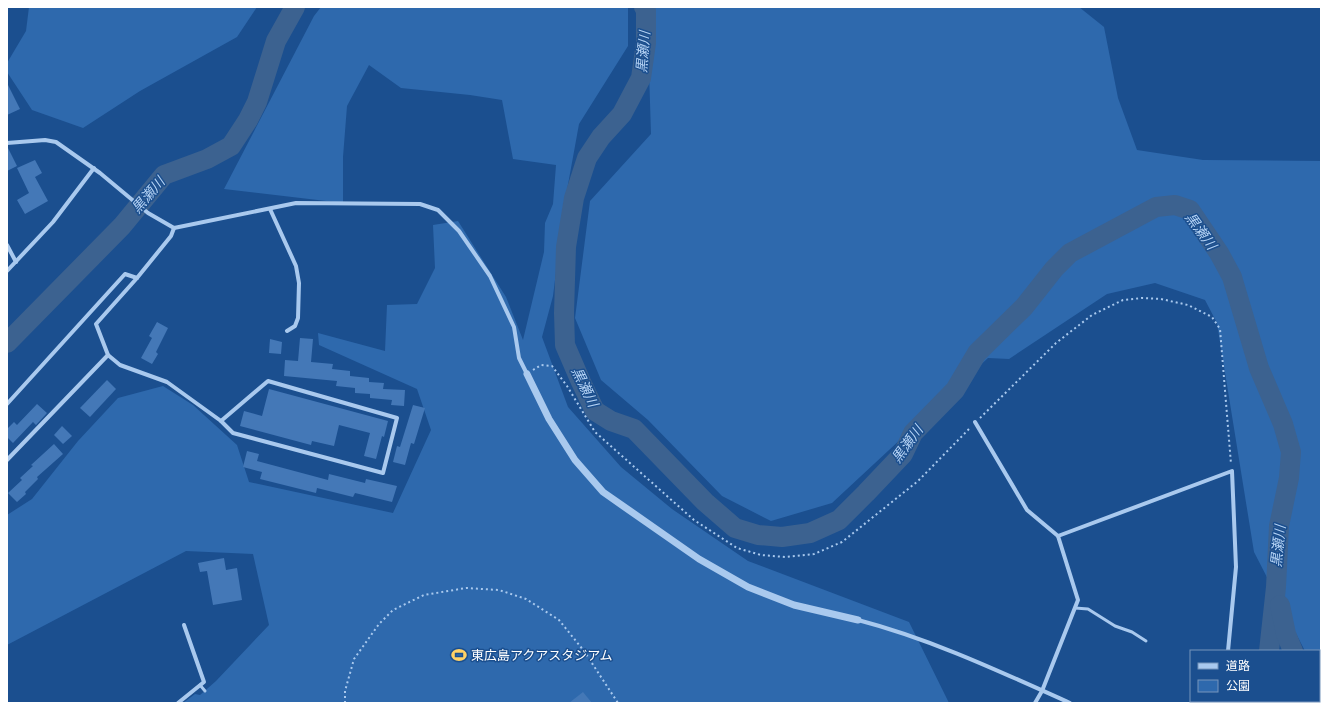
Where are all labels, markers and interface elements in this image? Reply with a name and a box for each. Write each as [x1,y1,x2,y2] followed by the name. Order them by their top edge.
[633,28,653,74] water label: 黒瀬川
[128,172,169,216] water label: 黒瀬川
[1182,209,1221,254] water label: 黒瀬川
[569,365,602,411] water label: 黒瀬川
[888,421,927,466] water label: 黒瀬川
[1268,522,1288,568] water label: 黒瀬川
[450,646,468,664] sports icon: 東広島アクアスタジアム
[471,648,612,663] place label: 東広島アクアスタジアム
[1190,650,1320,702] legend
[1226,659,1250,673] text: 道路
[1226,679,1250,693] text: 公園

